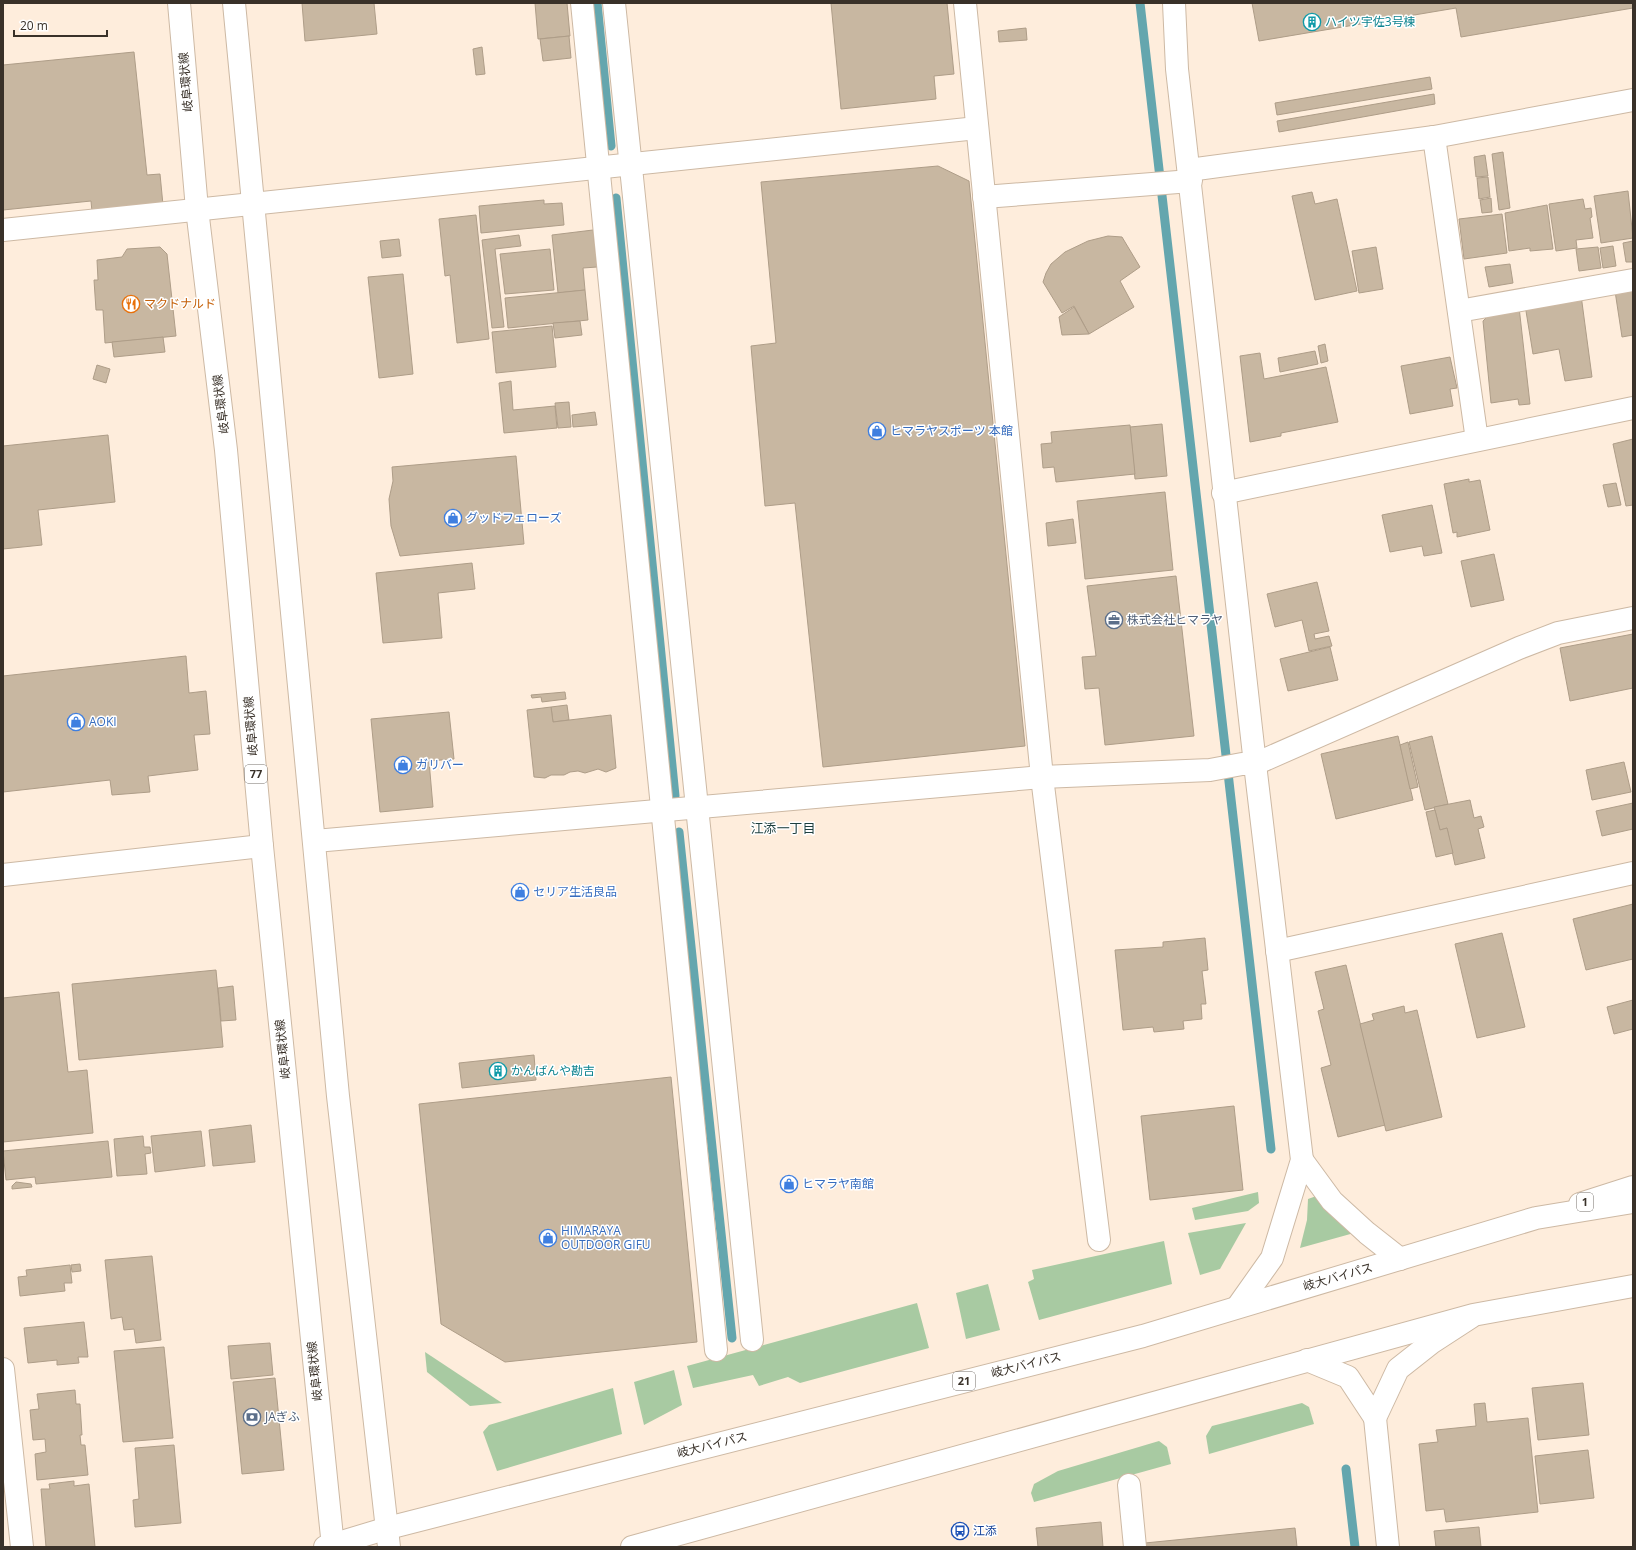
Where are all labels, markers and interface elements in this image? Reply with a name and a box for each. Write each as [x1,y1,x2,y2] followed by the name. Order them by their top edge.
[14,12,107,38] scale bar
[1302,12,1322,32] building icon: ハイツ宇佐3号棟
[1325,13,1416,30] place label: ハイツ宇佐3号棟
[20,17,48,34] text: 20 m
[174,51,197,113] street label: 岐阜環状線
[121,294,141,314] restaurant icon: マクドナルド
[144,295,216,312] place label: マクドナルド
[208,373,233,435] street label: 岐阜環状線
[867,421,887,441] shop icon: ヒマラヤスポーツ 本館
[890,422,1013,439] place label: ヒマラヤスポーツ 本館
[443,508,463,528] shop icon: グッドフェローズ
[466,509,561,526] place label: グッドフェローズ
[1104,610,1124,630] office icon: 株式会社ヒマラヤ
[1127,611,1223,628] place label: 株式会社ヒマラヤ
[239,695,262,757] street label: 岐阜環状線
[66,712,86,732] shop icon: AOKI
[89,713,117,730] place label: AOKI
[393,755,413,775] shop icon: ガリバー
[416,756,464,773] place label: ガリバー
[245,765,267,783] road number: 77
[750,819,816,837] district label: 江添一丁目
[510,882,530,902] shop icon: セリア生活良品
[533,883,617,900] place label: セリア生活良品
[271,1018,294,1080] street label: 岐阜環状線
[488,1061,508,1081] building icon: かんばんや勘吉
[511,1062,595,1079] place label: かんばんや勘吉
[779,1174,799,1194] shop icon: ヒマラヤ南館
[802,1175,874,1192] place label: ヒマラヤ南館
[1577,1193,1593,1211] road number: 1
[561,1222,651,1253] place label: HIMARAYA OUTDOOR GIFU
[538,1228,558,1248] shop icon: HIMARAYA OUTDOOR GIFU
[1301,1258,1375,1295] street label: 岐大バイパス
[303,1340,326,1402] street label: 岐阜環状線
[989,1348,1063,1381] street label: 岐大バイパス
[953,1372,975,1390] road number: 21
[242,1407,262,1427] bank icon: JAぎふ
[264,1408,300,1425] place label: JAぎふ
[675,1428,749,1461] street label: 岐大バイパス
[950,1521,970,1541] bus stop icon: 江添
[973,1522,997,1539] place label: 江添

